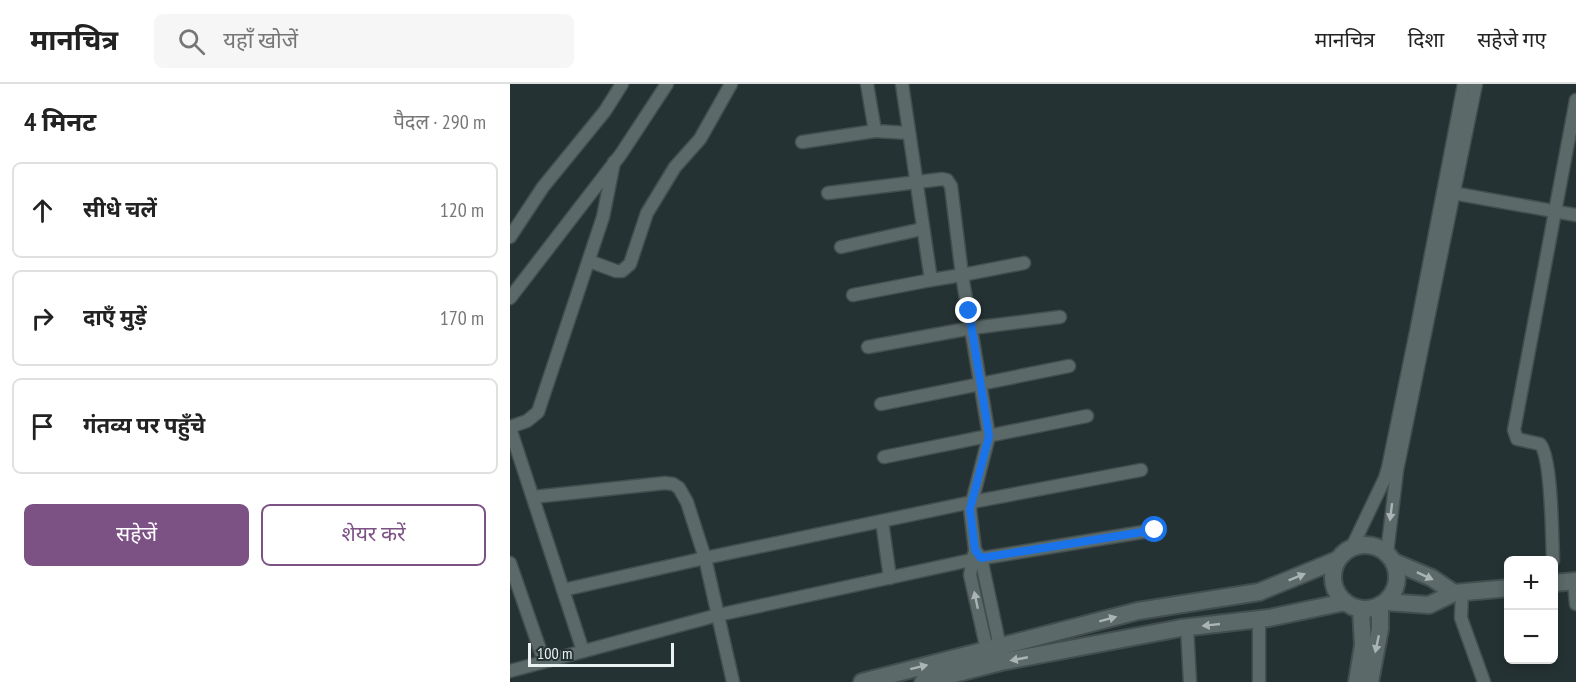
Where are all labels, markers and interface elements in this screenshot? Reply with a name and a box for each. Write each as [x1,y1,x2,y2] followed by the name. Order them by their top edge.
[154,14,574,68] search box
[30,21,118,58] text: मानचित्र
[175,25,208,58] icon: search
[223,26,298,54] text: यहाँ खोजें
[1315,26,1375,53] text: मानचित्र
[1408,26,1444,53] text: दिशा
[1477,26,1546,53] text: सहेजे गए
[24,105,96,138] text: 4 मिनट
[393,109,486,135] text: पैदल · 290 m
[26,194,59,227] icon: ahead
[83,195,157,223] text: सीधे चलें
[440,197,484,223] text: 120 m
[955,297,981,323] route end
[26,302,59,335] icon: right
[83,303,147,331] text: दाएँ मुड़ें
[440,305,484,331] text: 170 m
[26,410,59,443] icon: arrive
[83,411,205,439] text: गंतव्य पर पहुँचे
[1387,503,1396,522] one-way arrow
[24,504,249,566] button: सहेजें
[261,504,486,566] button: शेयर करें
[1141,516,1167,542] route start
[1504,556,1558,664] map controls
[1504,556,1558,610] button: +
[1417,571,1434,580] one-way arrow
[1288,572,1306,581] one-way arrow
[970,591,980,609] one-way arrow
[1504,610,1558,664] button: −
[1098,614,1117,624] one-way arrow
[1202,620,1221,629] one-way arrow
[1372,635,1381,654] one-way arrow
[528,640,674,668] scale bar
[537,643,572,663] text: 100 m
[1010,655,1029,664] one-way arrow
[909,662,928,672] one-way arrow

